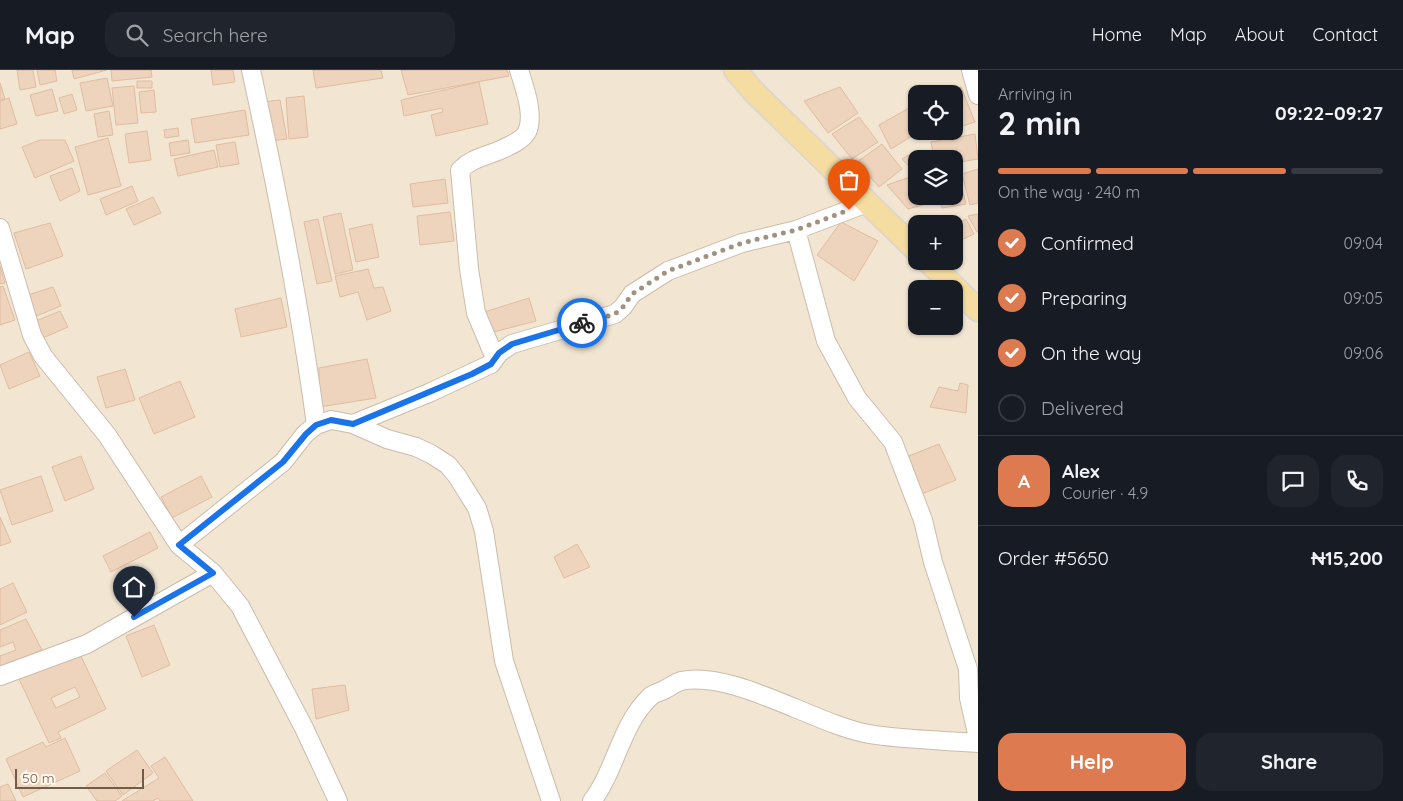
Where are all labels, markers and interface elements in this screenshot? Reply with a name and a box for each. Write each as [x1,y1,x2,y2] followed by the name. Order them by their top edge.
[105,12,455,57] search box
[25,20,75,50] text: Map
[123,21,151,49] icon: search
[163,23,268,47] text: Search here
[1092,23,1142,46] text: Home
[1170,23,1207,46] text: Map
[1235,23,1285,46] text: About
[1313,23,1378,46] text: Contact
[998,84,1072,104] text: Arriving in
[908,85,963,335] map controls
[908,85,963,140] button: locate
[1275,101,1383,125] text: 09:22–09:27
[998,103,1081,143] text: 2 min
[908,150,963,205] button: layers
[828,159,870,210] pin
[835,166,863,194] icon: bag
[998,182,1140,202] text: On the way · 240 m
[908,215,963,270] button: +
[998,229,1026,257] icon: check
[1041,231,1134,255] text: Confirmed
[1344,233,1383,253] text: 09:04
[908,280,963,335] button: −
[998,284,1026,312] icon: check
[1041,286,1127,310] text: Preparing
[1343,288,1383,308] text: 09:05
[557,298,607,348] courier
[568,309,596,337] icon: bike
[998,339,1026,367] icon: check
[1041,341,1142,365] text: On the way
[1343,343,1383,363] text: 09:06
[1041,396,1124,420] text: Delivered
[1267,455,1319,507] button: chat
[1331,455,1383,507] button: phone
[1062,459,1100,483] text: Alex
[1018,469,1030,493] text: A
[1062,483,1148,503] text: Courier · 4.9
[998,546,1109,570] text: Order #5650
[1311,546,1383,570] text: ₦15,200
[113,566,155,617] pin
[120,573,148,601] icon: home
[998,733,1186,791] button: Help
[1196,733,1383,791] button: Share
[15,766,144,789] scale bar
[22,769,55,787] text: 50 m

